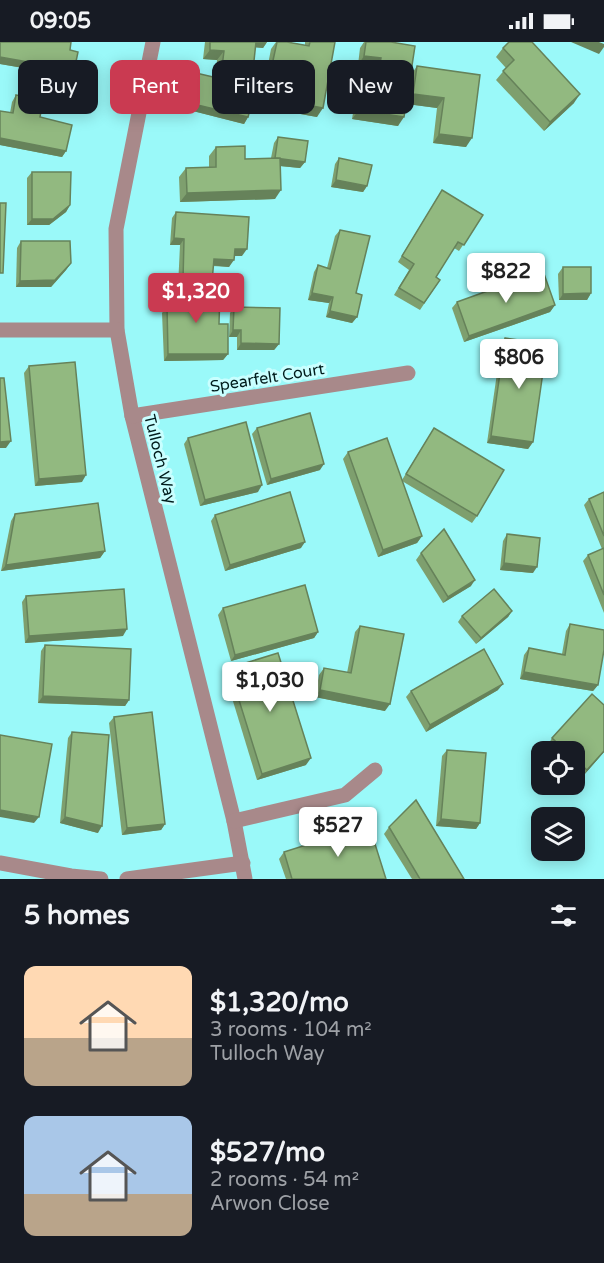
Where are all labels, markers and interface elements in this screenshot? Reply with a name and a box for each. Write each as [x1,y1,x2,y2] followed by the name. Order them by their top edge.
[30,8,91,34] text: 09:05
[18,60,98,114] chip: Buy
[110,60,200,114] chip: Rent
[212,60,315,114] chip: Filters
[327,60,414,114] chip: New
[470,253,542,304] pin: $822
[481,260,531,284] text: $822
[147,273,245,324] pin: $1,320
[162,280,230,304] text: $1,320
[483,339,555,390] pin: $806
[494,346,544,370] text: $806
[209,359,326,397] street label: Spearfelt Court
[139,412,181,507] street label: Tulloch Way
[221,662,319,713] pin: $1,030
[236,669,304,693] text: $1,030
[531,741,585,861] map controls
[531,741,585,795] button: locate
[302,807,374,858] pin: $527
[531,807,585,861] button: layers
[313,814,363,838] text: $527
[547,899,580,932] icon: filters
[24,900,130,931] text: 5 homes
[210,987,349,1018] text: $1,320/mo
[72,990,144,1062] icon: home
[210,1018,372,1042] text: 3 rooms · 104 m²
[210,1042,325,1066] text: Tulloch Way
[210,1137,325,1168] text: $527/mo
[72,1140,144,1212] icon: home
[210,1168,359,1192] text: 2 rooms · 54 m²
[210,1192,330,1216] text: Arwon Close

